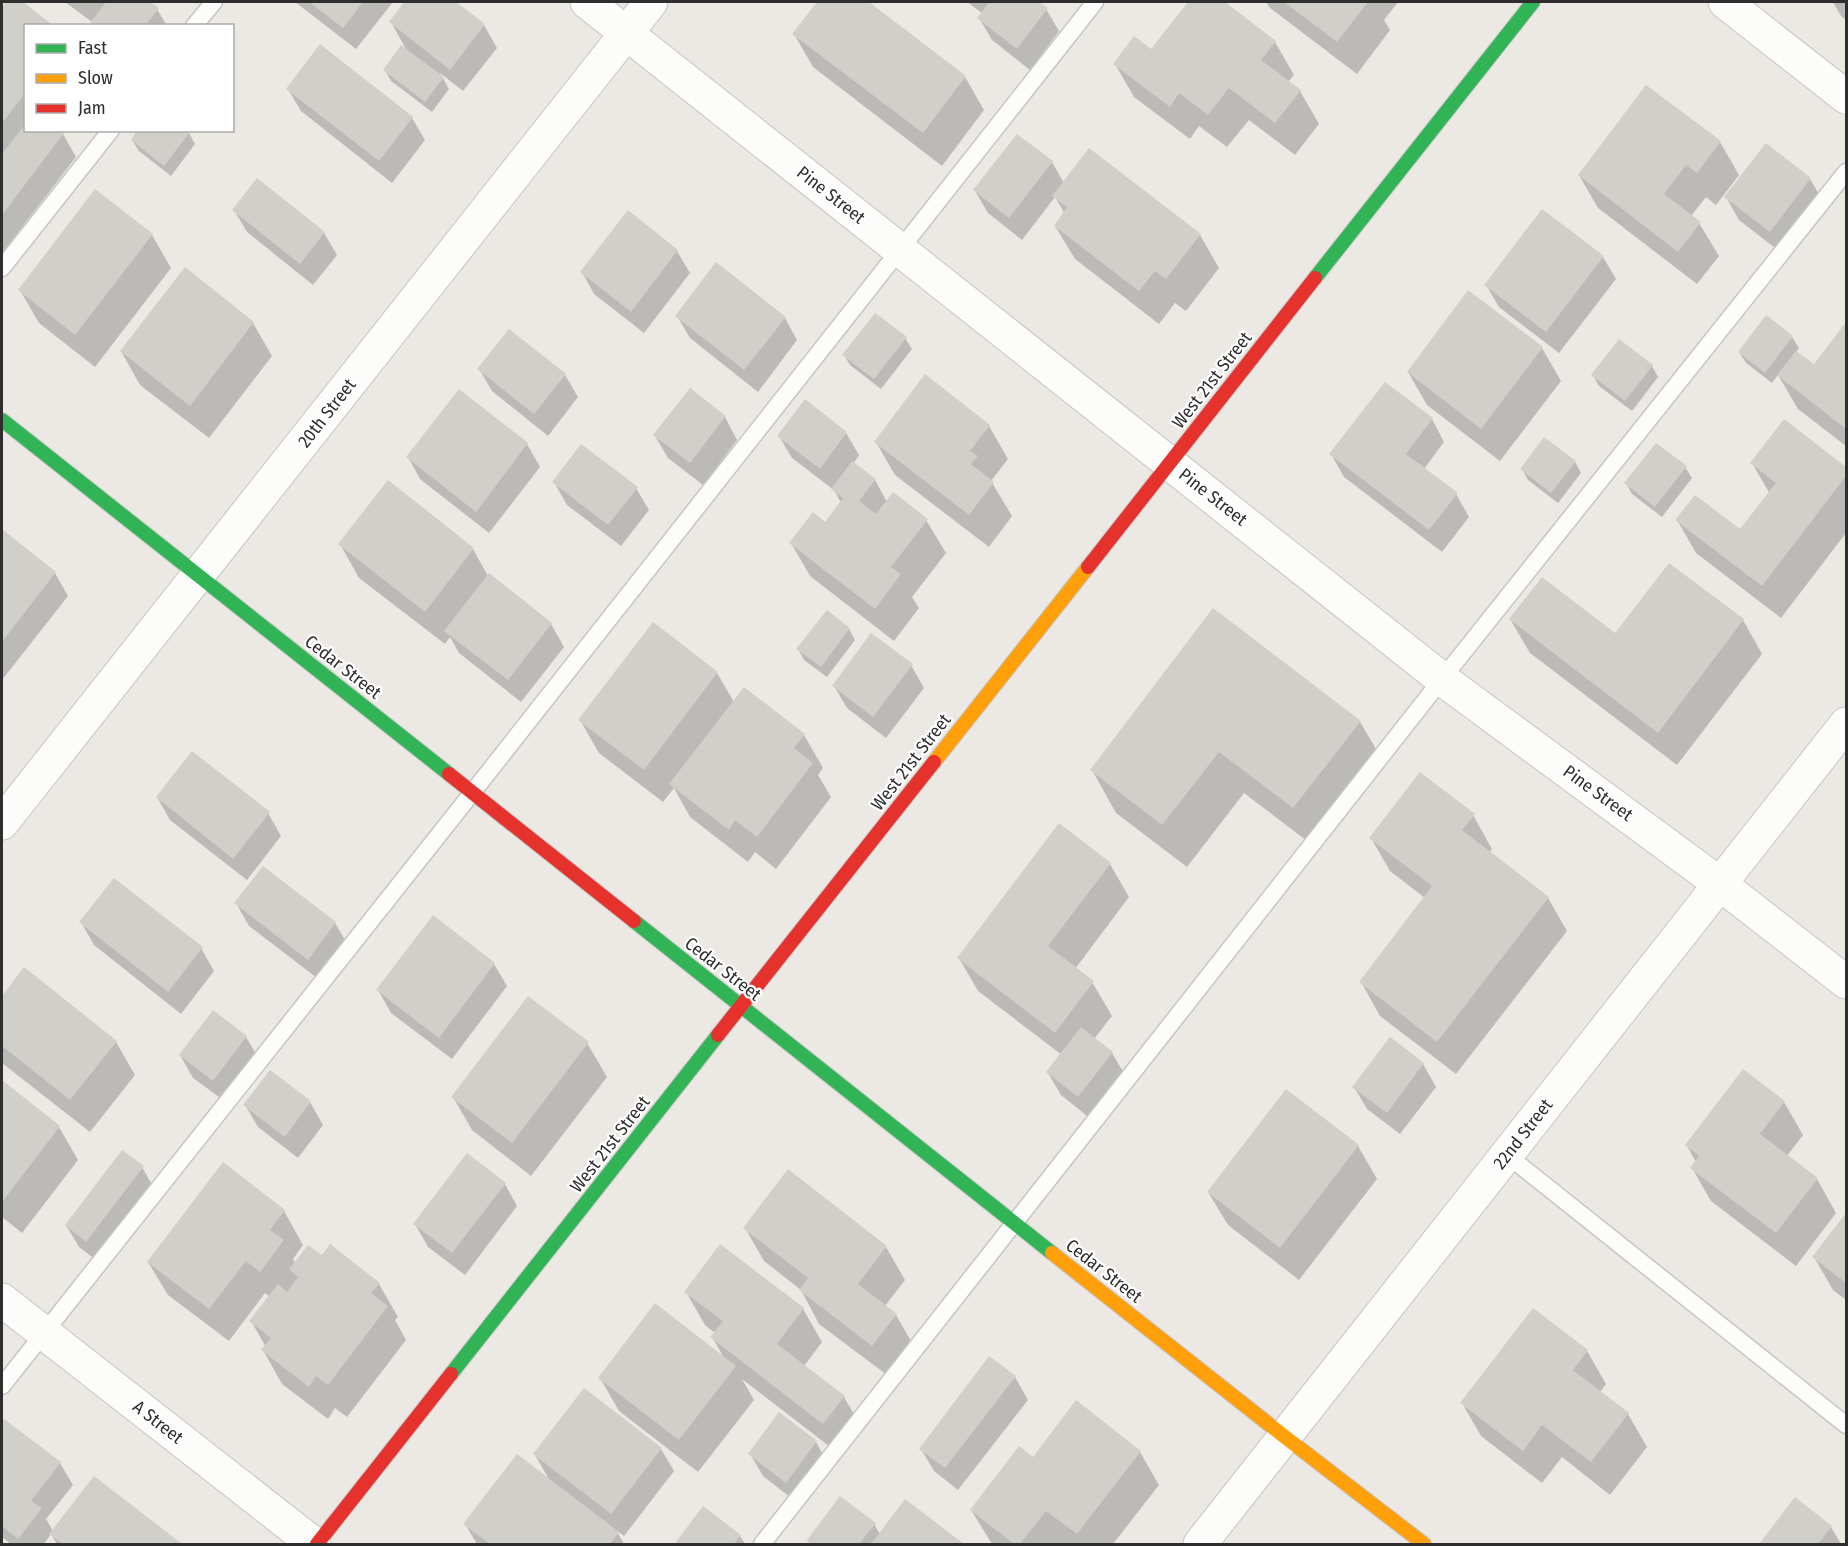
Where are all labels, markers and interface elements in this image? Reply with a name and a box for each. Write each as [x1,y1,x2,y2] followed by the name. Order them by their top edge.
[24,24,234,132] legend
[78,37,107,59] text: Fast
[78,67,113,89] text: Slow
[78,97,106,119] text: Jam
[792,161,870,229] street label: Pine Street
[1167,327,1257,433] street label: West 21st Street
[293,374,361,452] street label: 20th Street
[1174,463,1252,531] street label: Pine Street
[300,630,386,704] street label: Cedar Street
[866,709,956,815] street label: West 21st Street
[1559,760,1637,826] street label: Pine Street
[680,932,766,1006] street label: Cedar Street
[565,1091,655,1197] street label: West 21st Street
[1489,1094,1557,1174] street label: 22nd Street
[1061,1234,1147,1308] street label: Cedar Street
[128,1395,188,1449] street label: A Street

